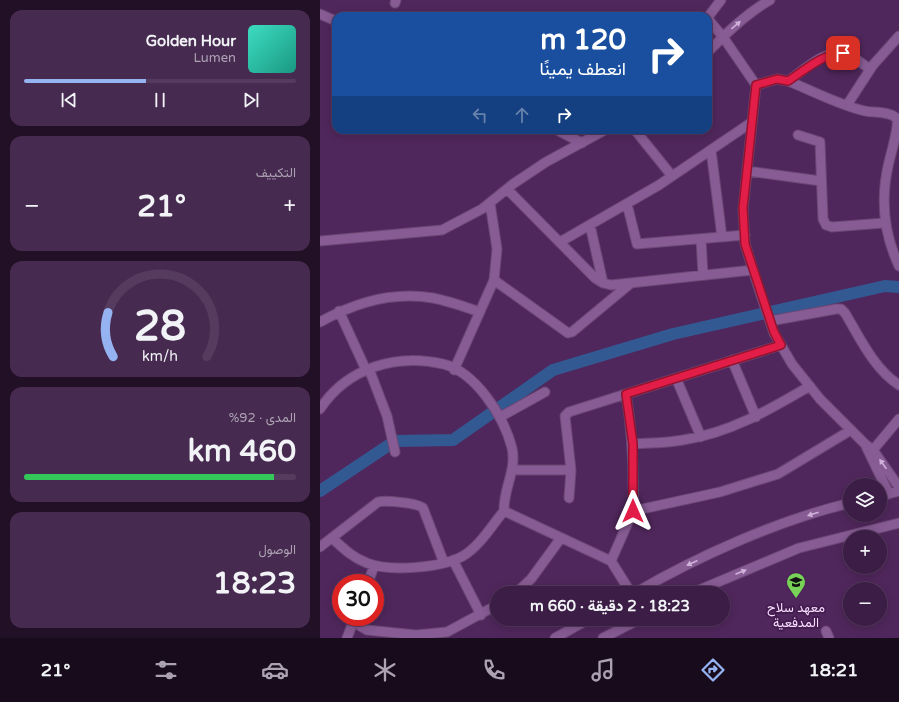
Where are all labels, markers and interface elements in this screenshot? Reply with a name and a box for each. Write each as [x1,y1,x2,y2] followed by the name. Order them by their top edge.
[731,20,741,29] one-way arrow
[540,23,626,57] text: 120 m
[640,28,692,80] icon: right
[146,32,236,50] text: Golden Hour
[826,36,860,70] pin
[832,42,854,64] icon: arrive
[193,50,236,66] text: Lumen
[540,58,626,80] text: انعطف يمينًا
[58,89,80,111] icon: previous
[149,89,171,111] icon: pause
[240,89,262,111] icon: next
[469,104,491,126] icon: left
[511,104,533,126] icon: ahead
[553,104,575,126] icon: right
[256,165,296,181] text: التكييف
[137,188,186,225] text: 21°
[24,193,40,219] text: −
[284,193,296,219] text: +
[134,302,186,352] text: 28
[142,348,178,365] text: km/h
[229,410,296,426] text: المدى · 92%
[188,433,296,470] text: 460 km
[879,459,887,470] one-way arrow
[843,478,887,626] map controls
[843,478,887,522] button: layers
[612,490,654,532] position arrow
[806,511,818,517] one-way arrow
[843,530,887,574] button: +
[258,542,296,558] text: الوصول
[687,560,698,566] one-way arrow
[213,565,296,602] text: 18:23
[736,569,748,575] one-way arrow
[785,571,807,599] school or university icon: معهد سلاح المدفعية
[332,574,384,626] speed limit sign: 30
[843,582,887,626] button: −
[530,597,690,615] text: 18:23 · 2 دقيقة · 660 m
[767,600,825,631] place label: معهد سلاح المدفعية
[152,656,180,684] icon: filters
[261,656,289,684] icon: car
[371,656,399,684] icon: climate
[480,656,508,684] icon: phone
[589,656,617,684] icon: music
[699,656,727,684] icon: directions
[41,659,70,681] text: 21°
[808,659,858,681] text: 18:21

